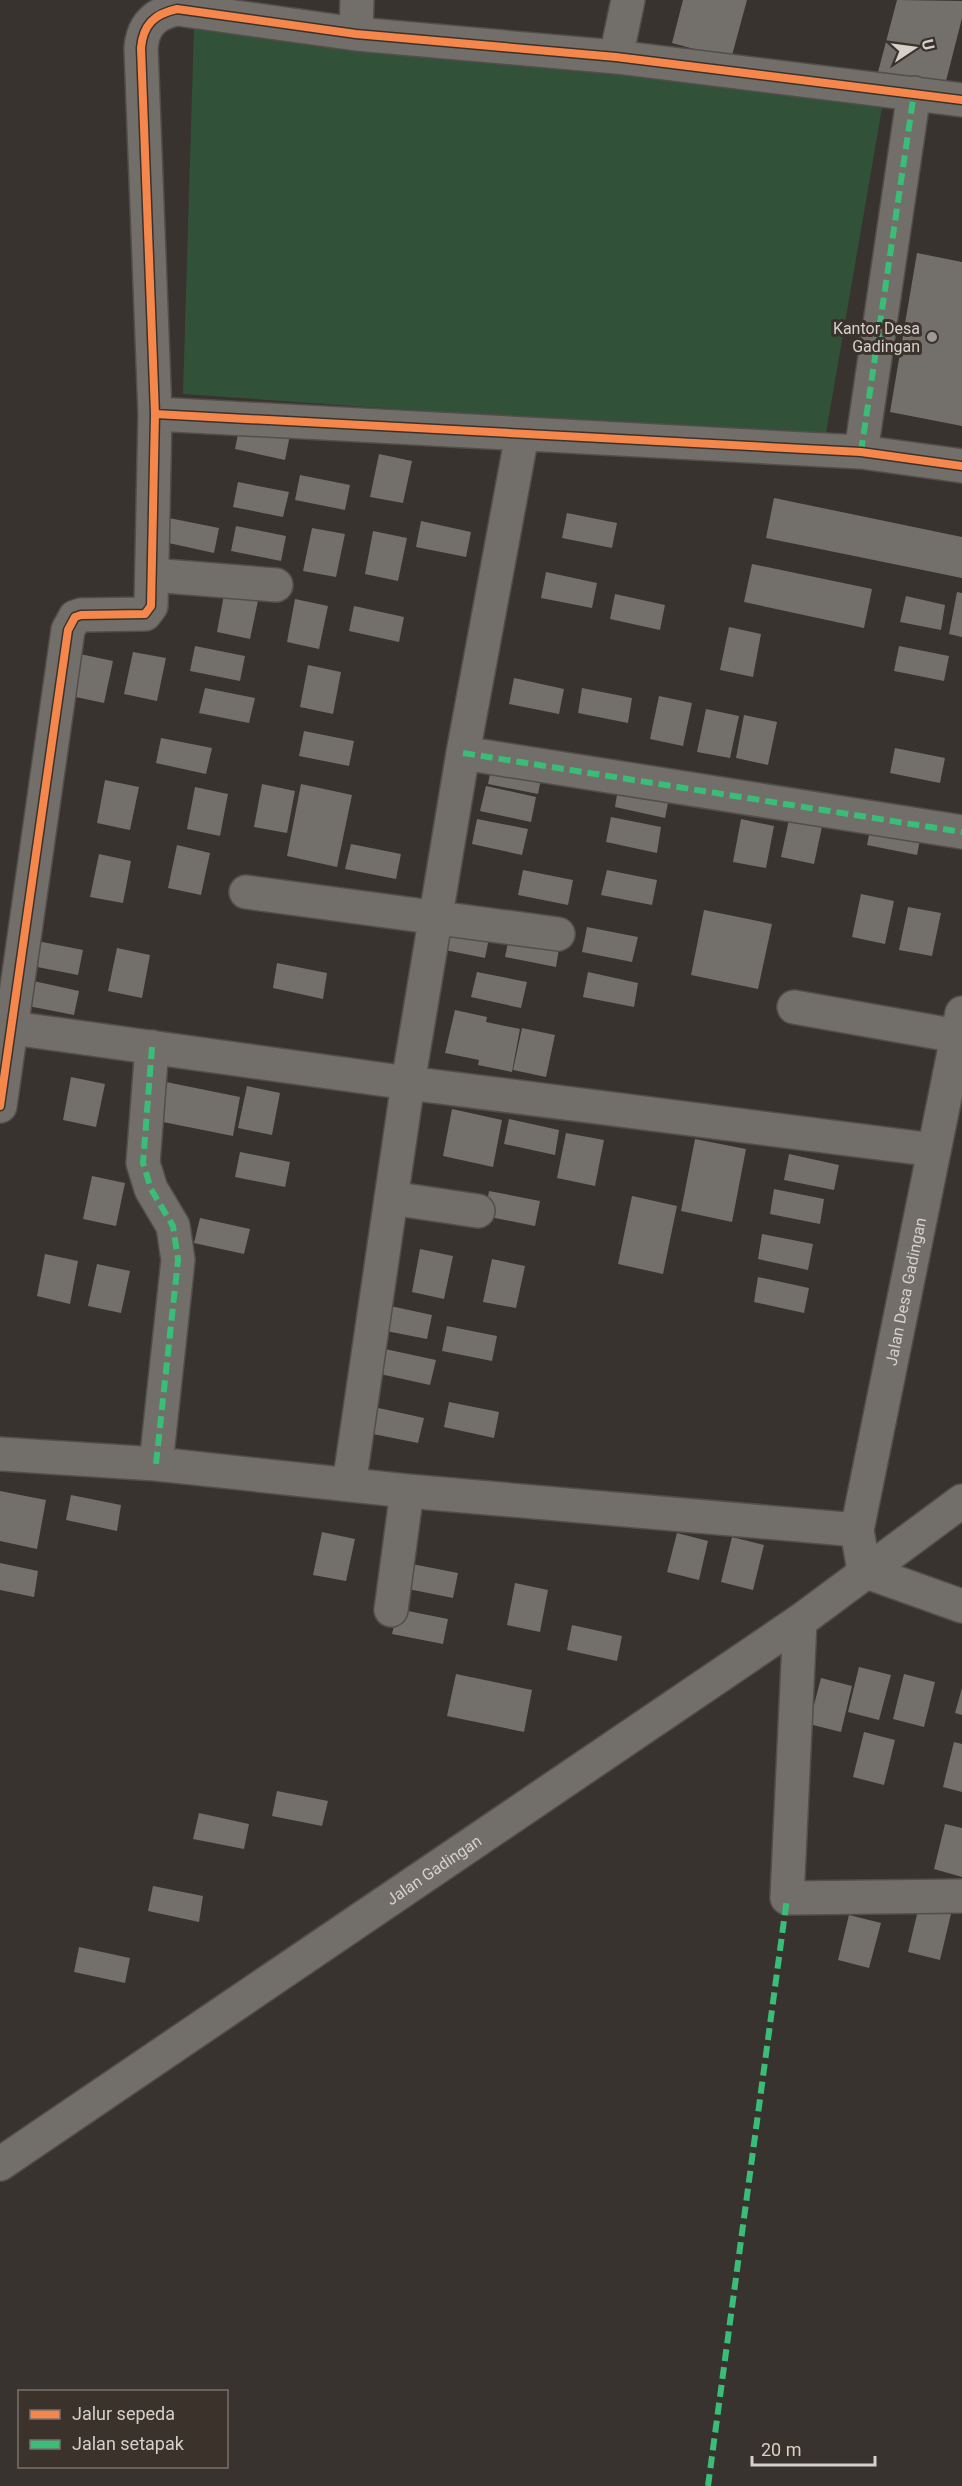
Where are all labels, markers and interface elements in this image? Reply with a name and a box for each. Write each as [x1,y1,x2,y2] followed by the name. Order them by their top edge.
[884,18,944,78] north arrow
[918,37,939,52] text: U
[833,319,920,356] place label: Kantor Desa Gadingan
[925,330,939,344] marker: Kantor Desa Gadingan
[882,1216,930,1367] street label: Jalan Desa Gadingan
[383,1831,485,1909] street label: Jalan Gadingan
[18,2390,228,2468] legend
[72,2403,175,2424] text: Jalur sepeda
[752,2429,875,2467] scale bar
[72,2433,185,2454] text: Jalan setapak
[761,2439,801,2460] text: 20 m

